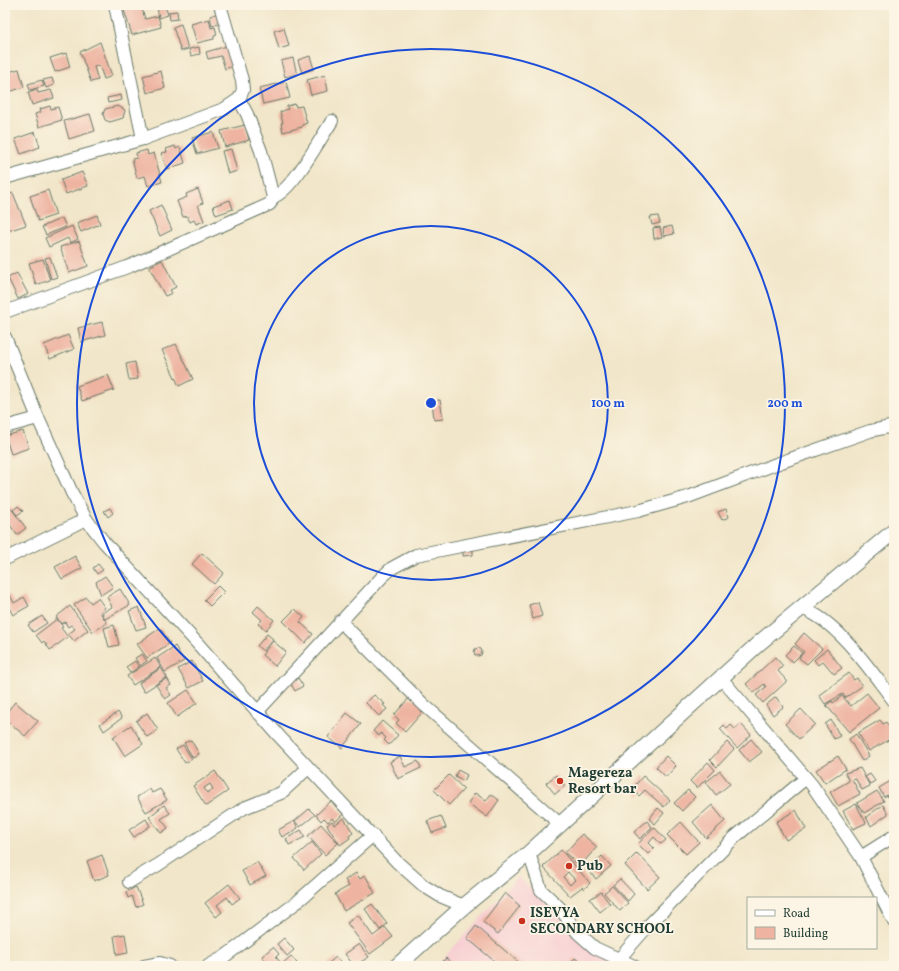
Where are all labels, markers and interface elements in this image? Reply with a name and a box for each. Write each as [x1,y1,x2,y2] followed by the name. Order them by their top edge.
[424,396,438,410] centre of rings
[591,396,625,412] text: 100 m
[767,396,803,412] text: 200 m
[568,764,637,799] place label: Magereza Resort bar
[555,776,565,786] marker: Magereza Resort bar
[577,857,603,876] place label: Pub
[564,861,574,871] marker: Pub
[747,897,877,949] legend
[530,904,674,939] place label: ISEVYA SECONDARY SCHOOL
[783,906,810,922] text: Road
[517,916,527,926] marker: ISEVYA SECONDARY SCHOOL
[783,926,828,942] text: Building

